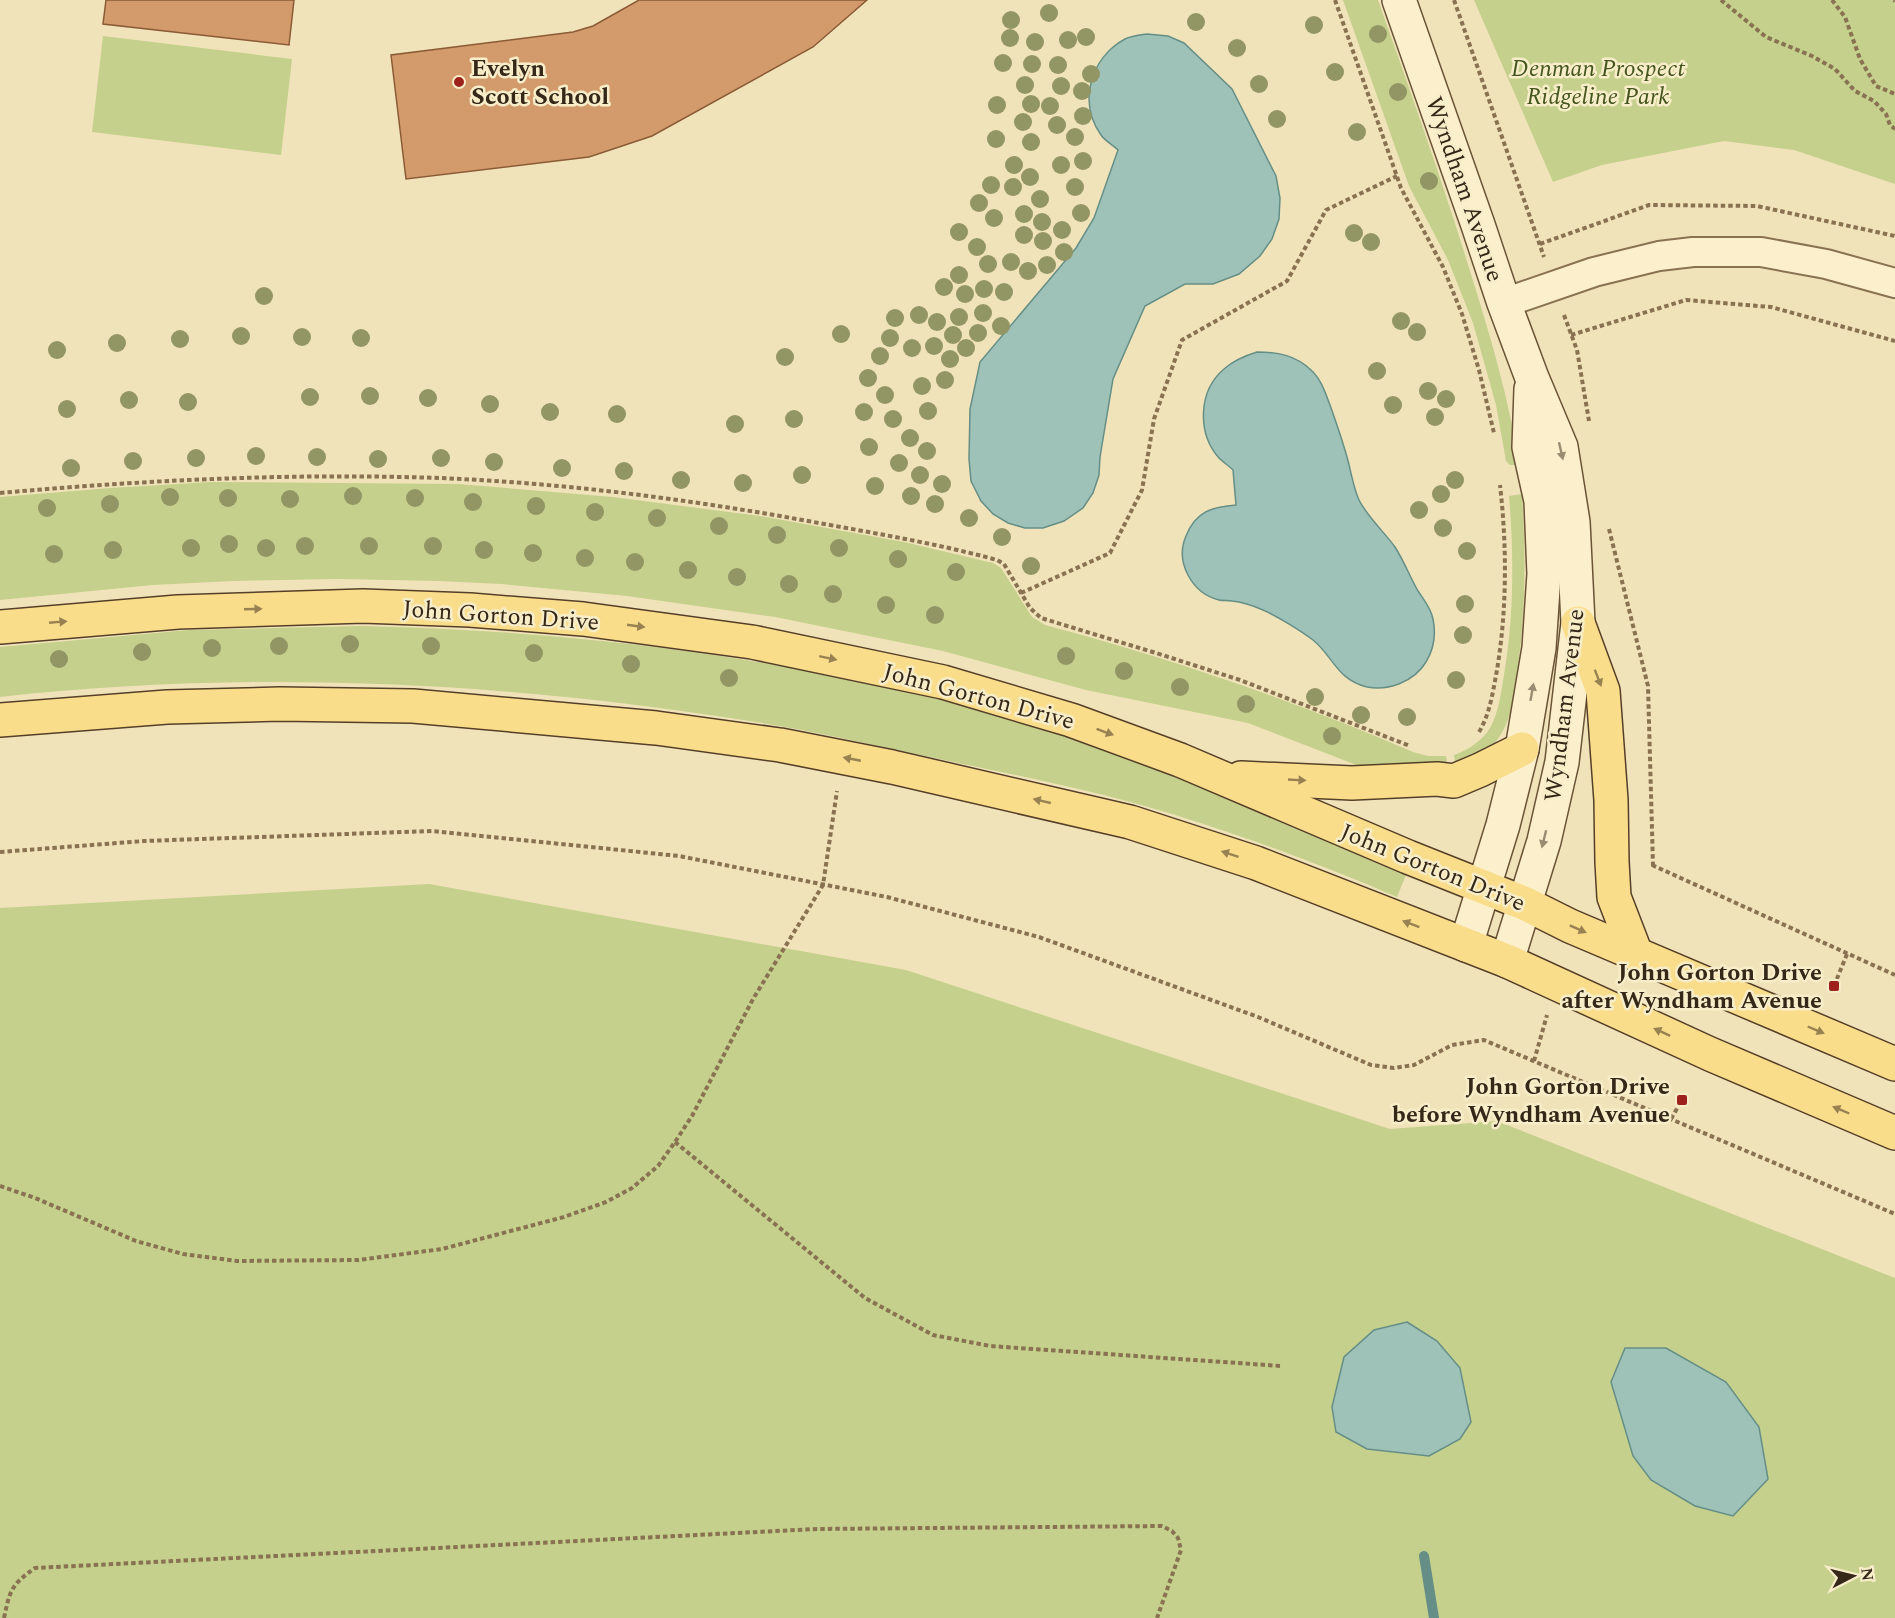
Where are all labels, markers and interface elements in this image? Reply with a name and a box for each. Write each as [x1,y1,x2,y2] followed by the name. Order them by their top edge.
[471,51,609,115] place label: Evelyn Scott School
[1511,51,1685,115] park label: Denman Prospect Ridgeline Park
[452,75,466,89] marker: Evelyn Scott School
[1415,92,1513,287] street label: Wyndham Avenue
[1557,442,1567,461] one-way arrow
[401,591,600,641] street label: John Gorton Drive
[243,605,262,614] one-way arrow
[1535,607,1595,804] street label: Wyndham Avenue
[49,617,68,627] one-way arrow
[626,622,645,631] one-way arrow
[819,654,838,663] one-way arrow
[879,654,1078,740] street label: John Gorton Drive
[1594,669,1604,687] one-way arrow
[1528,682,1537,701] one-way arrow
[1096,728,1114,738] one-way arrow
[842,754,861,763] one-way arrow
[1288,776,1307,785] one-way arrow
[1033,795,1051,805] one-way arrow
[1335,814,1531,921] street label: John Gorton Drive
[1539,830,1549,848] one-way arrow
[1221,849,1239,858] one-way arrow
[1402,919,1420,929] one-way arrow
[1570,924,1588,934] one-way arrow
[1561,955,1822,1019] place label: John Gorton Drive after Wyndham Avenue
[1827,979,1841,993] marker: John Gorton Drive after Wyndham Avenue
[1807,1025,1825,1035] one-way arrow
[1653,1027,1671,1037] one-way arrow
[1392,1069,1670,1133] place label: John Gorton Drive before Wyndham Avenue
[1675,1093,1689,1107] marker: John Gorton Drive before Wyndham Avenue
[1832,1105,1850,1114] one-way arrow
[1823,1546,1883,1606] north arrow
[1854,1566,1880,1582] text: N

